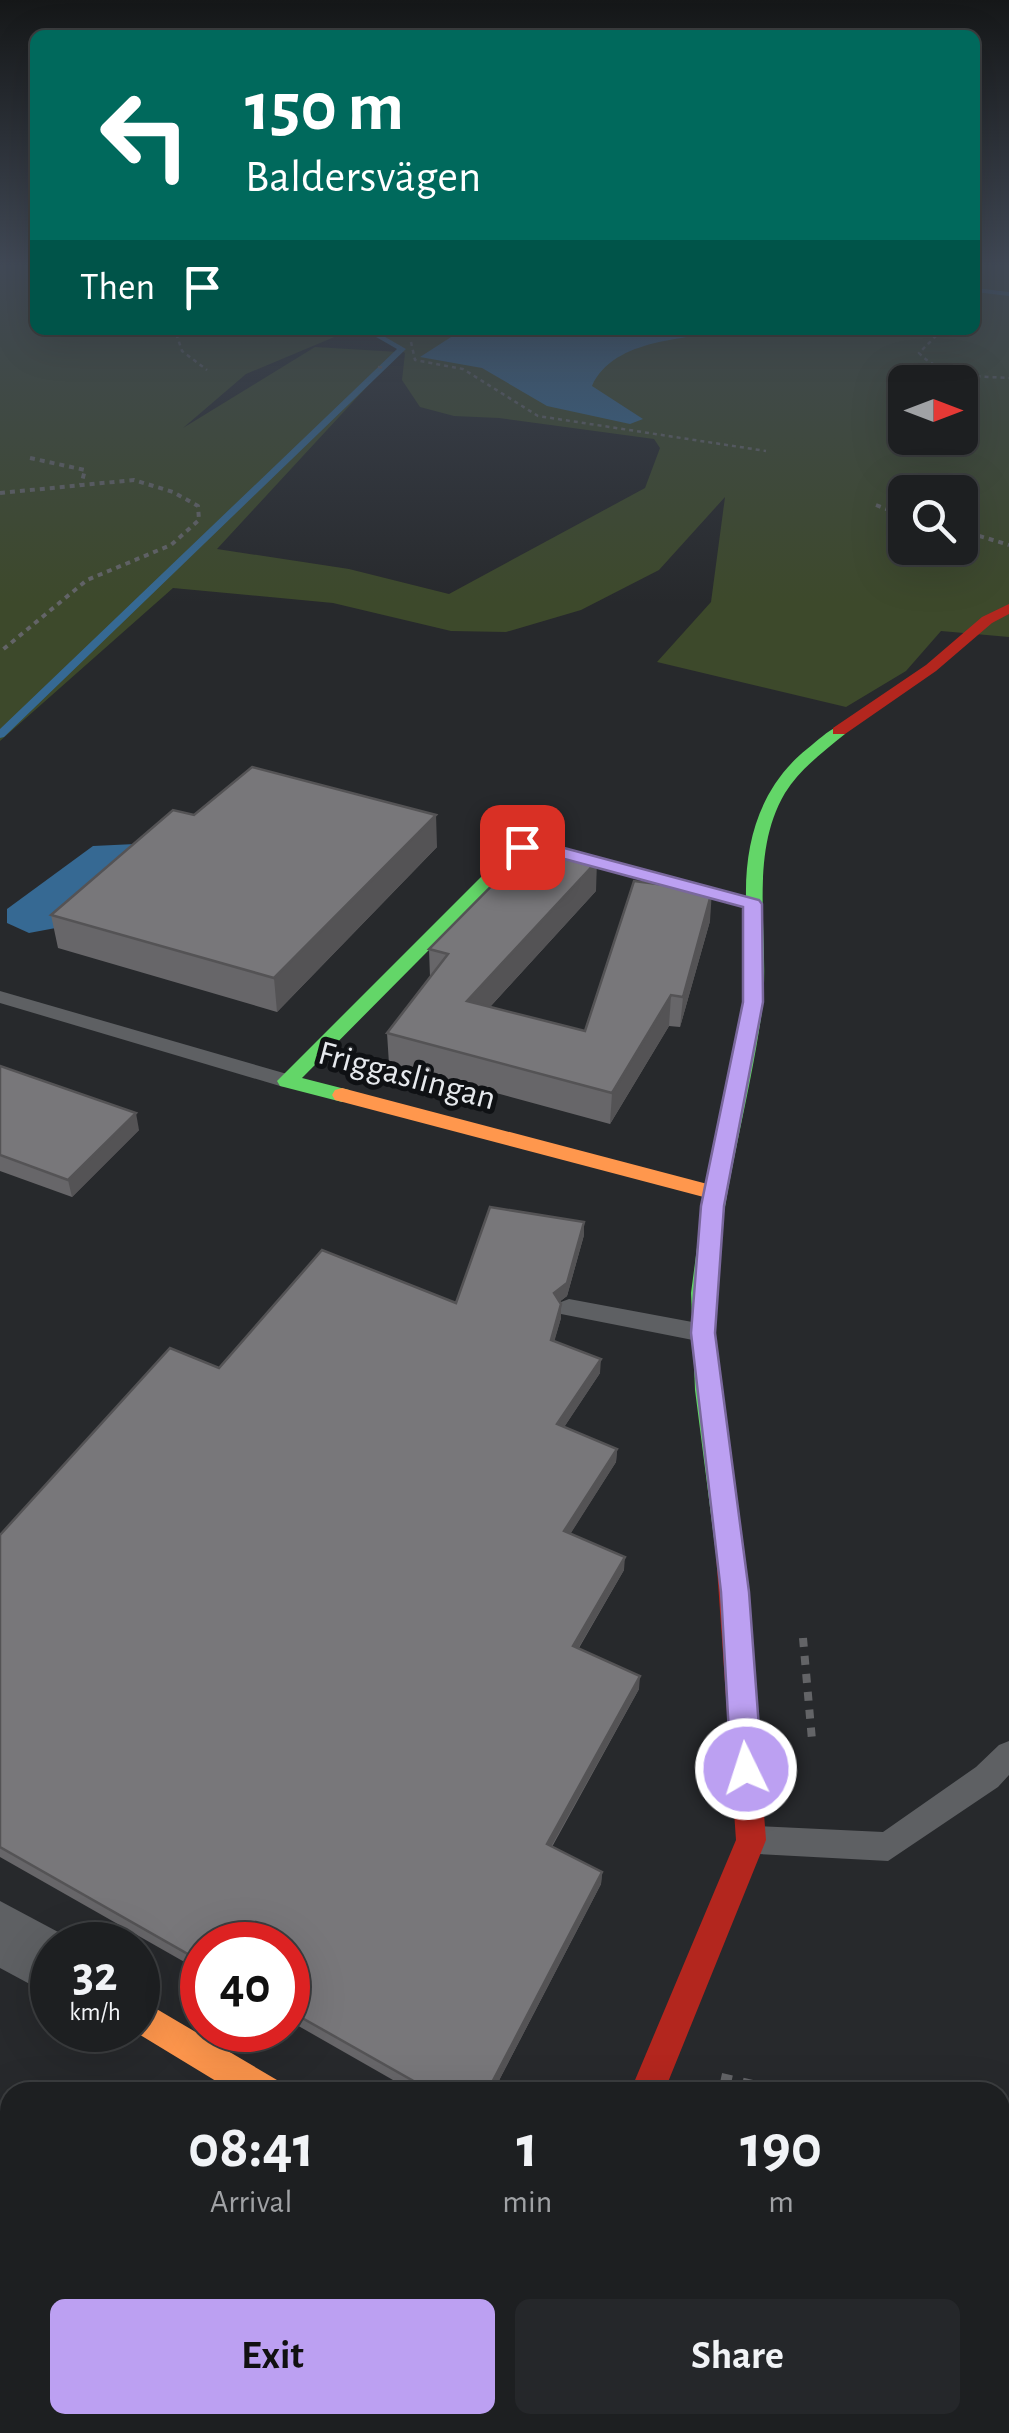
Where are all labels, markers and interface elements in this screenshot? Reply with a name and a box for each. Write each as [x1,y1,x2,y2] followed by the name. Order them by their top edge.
[80,70,210,200] icon: left
[245,73,404,143] text: 150 m
[245,155,481,200] text: Baldersvägen
[175,260,230,315] icon: arrive
[80,269,155,307] text: Then
[888,365,978,455] north arrow
[888,365,978,565] map controls
[888,475,978,565] button: search
[480,805,565,890] pin
[495,820,550,875] icon: arrive
[315,1036,499,1116] street label: Friggaslingan
[694,1717,798,1821] position arrow
[180,1922,310,2052] speed limit sign: 40
[72,1950,118,2000] text: 32
[69,2000,121,2025] text: km/h
[188,2118,314,2178] text: 08:41
[516,2118,538,2178] text: 1
[740,2118,822,2178] text: 190
[210,2186,292,2218] text: Arrival
[502,2186,552,2218] text: min
[768,2186,794,2218] text: m
[50,2299,495,2414] button: Exit
[515,2299,960,2414] button: Share

